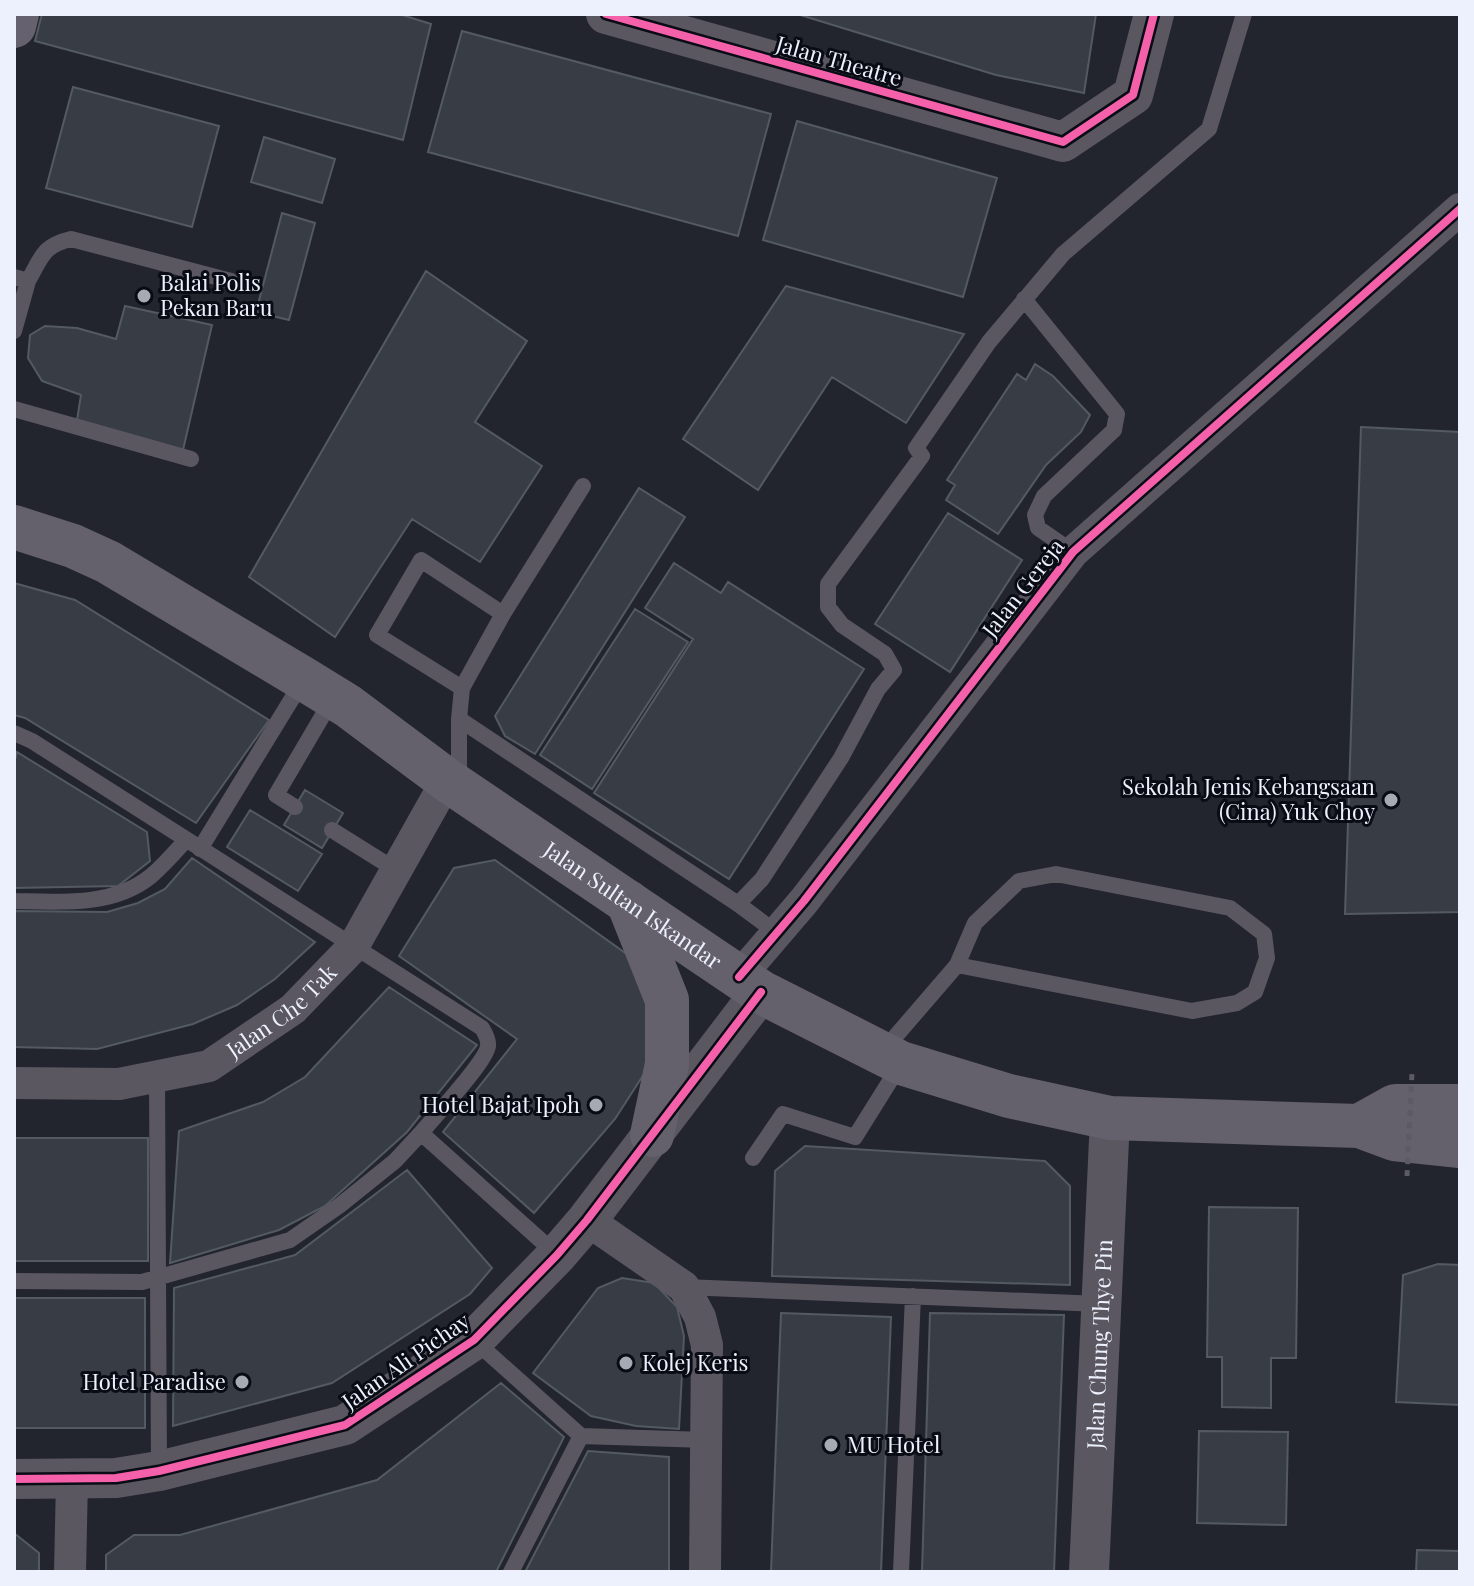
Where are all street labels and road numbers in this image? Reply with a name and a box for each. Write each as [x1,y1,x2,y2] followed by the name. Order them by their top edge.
[772,27,906,92] street label: Jalan Theatre
[974,532,1070,644] street label: Jalan Gereja
[538,833,728,975] street label: Jalan Sultan Iskandar
[219,957,343,1065] street label: Jalan Che Tak
[1079,1239,1118,1451] street label: Jalan Chung Thye Pin
[335,1305,475,1416] street label: Jalan Ali Pichay

